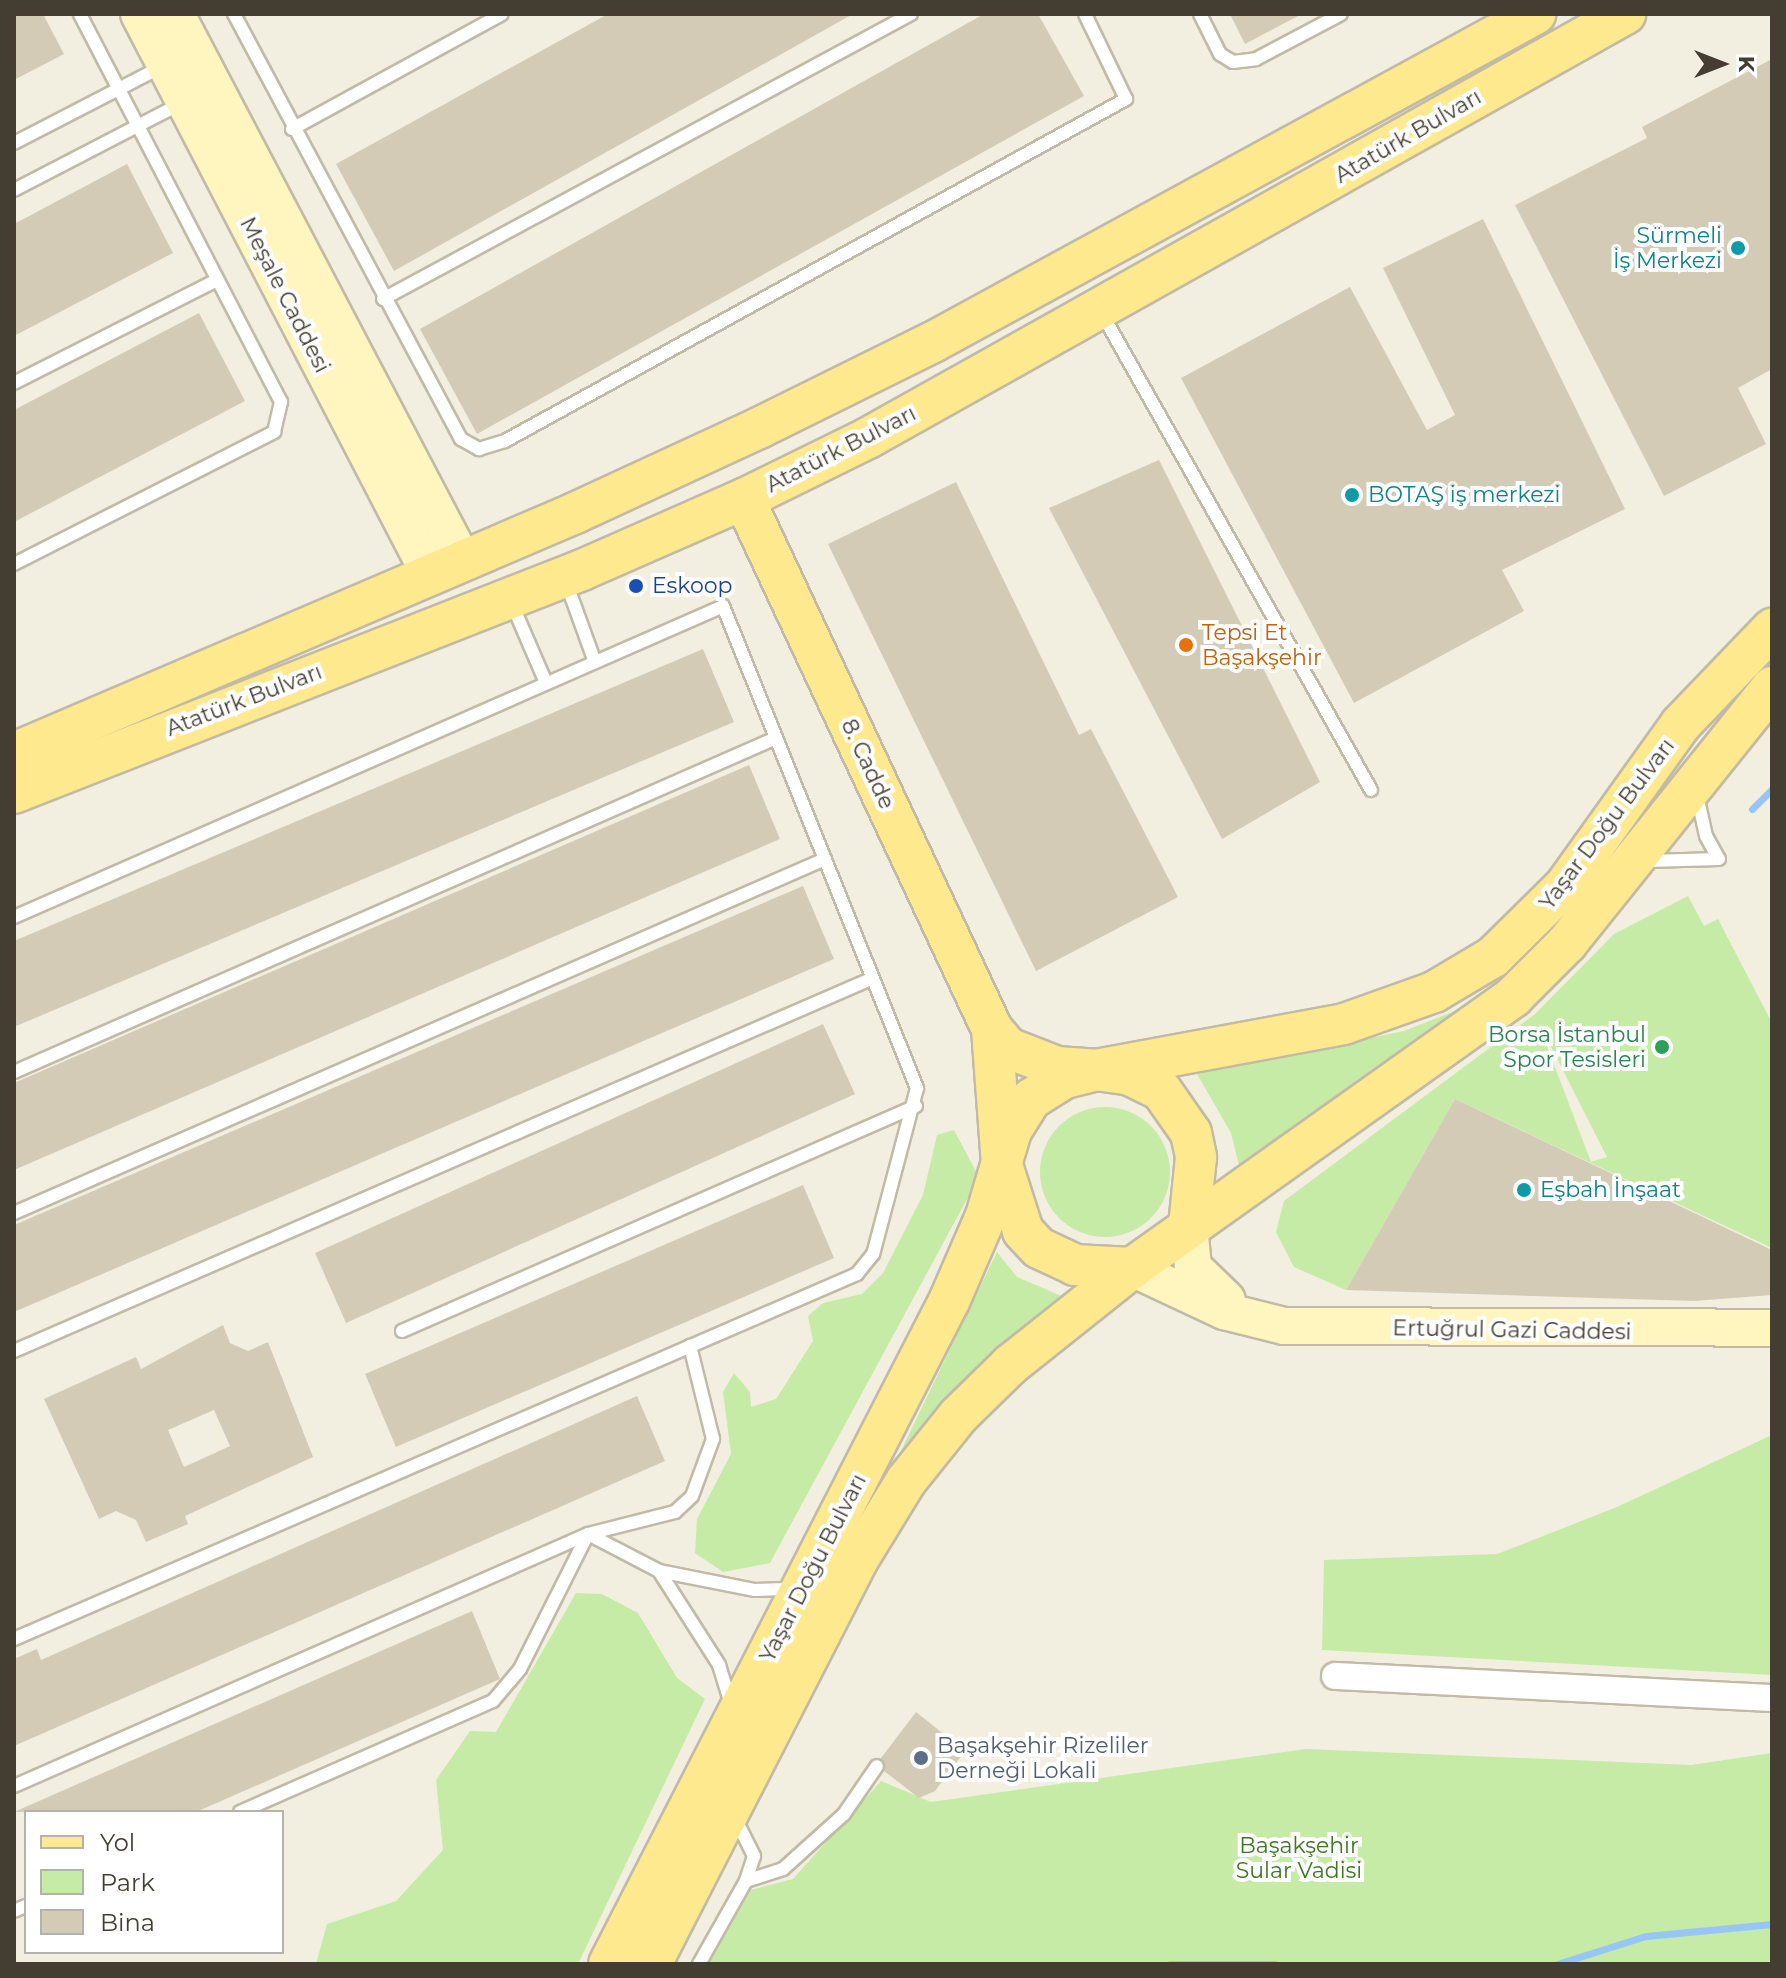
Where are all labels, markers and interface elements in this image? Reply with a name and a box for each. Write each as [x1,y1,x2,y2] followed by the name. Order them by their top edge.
[1682,24,1762,104] north arrow
[1733,56,1760,72] text: K
[1330,83,1486,189] street label: Atatürk Bulvarı
[234,213,336,377] street label: Meşale Caddesi
[1613,222,1722,274] place label: Sürmeli İş Merkezi
[1729,239,1747,257] marker: Sürmeli İş Merkezi
[762,400,920,498] street label: Atatürk Bulvarı
[1368,482,1560,508] place label: BOTAŞ iş merkezi
[1343,486,1361,504] marker: BOTAŞ iş merkezi
[652,573,732,599] place label: Eskoop
[627,577,645,595] marker: Eskoop
[1202,619,1322,670] place label: Tepsi Et Başakşehir
[1177,636,1195,654] marker: Tepsi Et Başakşehir
[162,658,326,742] street label: Atatürk Bulvarı
[836,715,900,813] street label: 8. Cadde
[1534,733,1680,915] street label: Yaşar Doğu Bulvarı
[1488,1021,1646,1072] place label: Borsa İstanbul Spor Tesisleri
[1653,1038,1671,1056] marker: Borsa İstanbul Spor Tesisleri
[1540,1177,1681,1203] place label: Eşbah İnşaat
[1515,1181,1533,1199] marker: Eşbah İnşaat
[1392,1315,1632,1345] street label: Ertuğrul Gazi Caddesi
[754,1469,872,1667] street label: Yaşar Doğu Bulvarı
[937,1732,1149,1784] place label: Başakşehir Rizeliler Derneği Lokali
[912,1749,930,1767] marker: Başakşehir Rizeliler Derneği Lokali
[24,1810,284,1954] legend
[100,1828,135,1857] text: Yol
[1236,1832,1362,1884] park label: Başakşehir Sular Vadisi
[100,1868,155,1897] text: Park
[100,1908,155,1937] text: Bina

